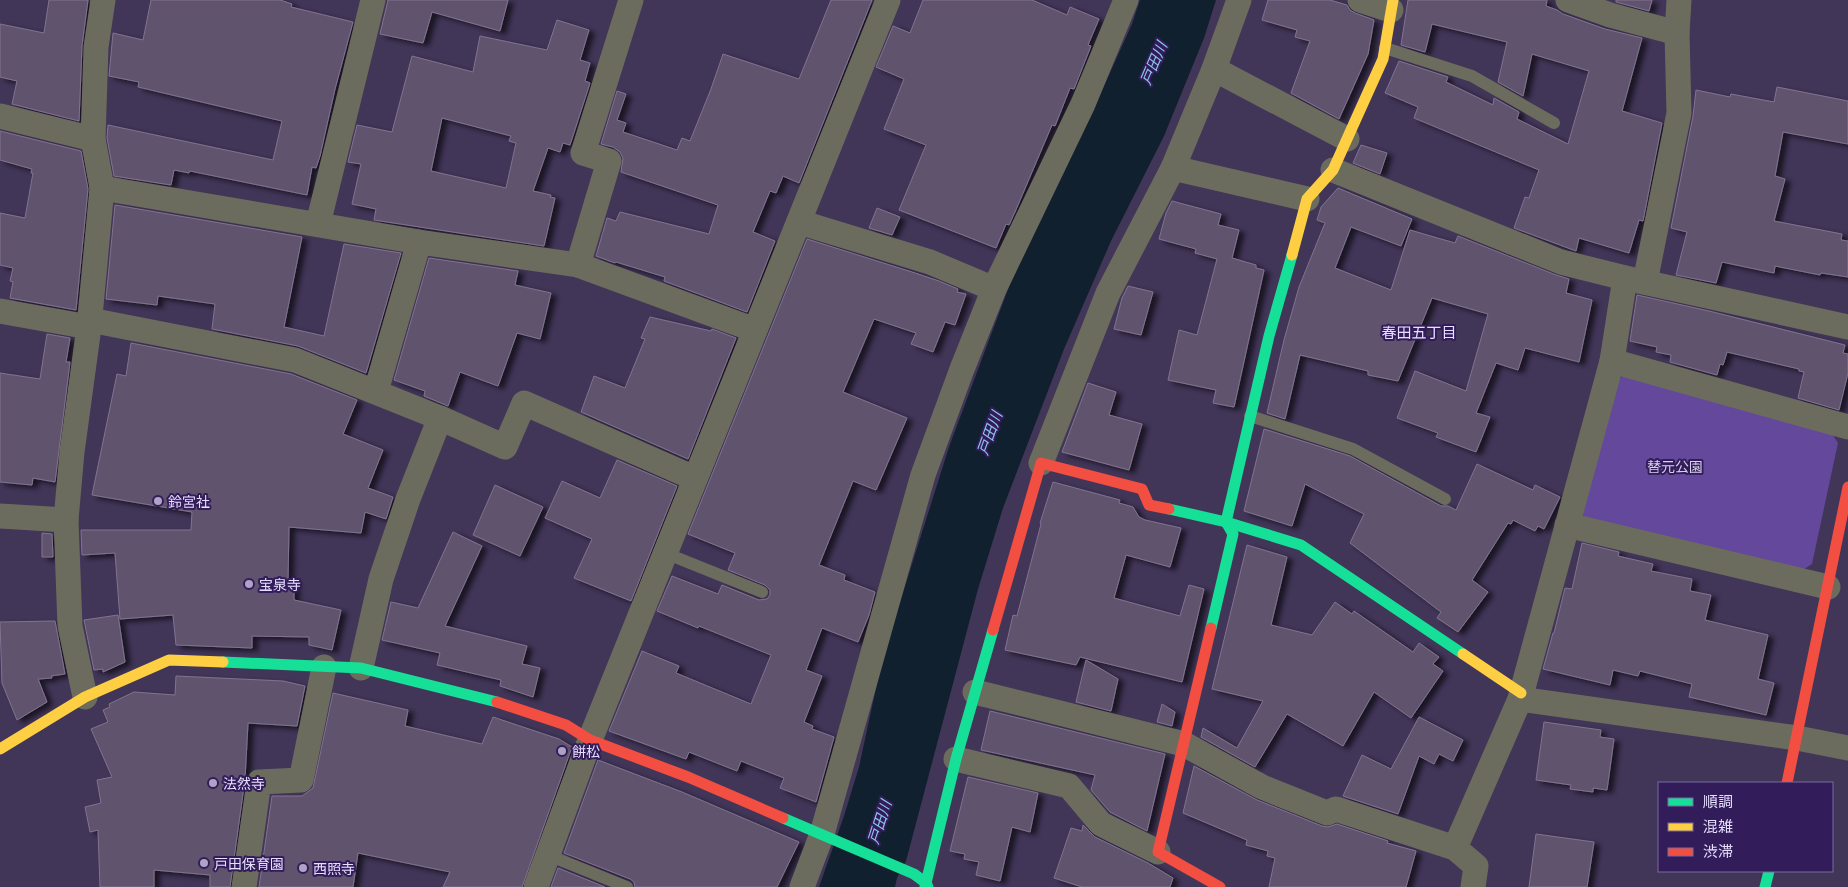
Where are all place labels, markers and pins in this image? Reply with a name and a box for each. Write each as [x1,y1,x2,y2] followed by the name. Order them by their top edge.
[168,493,210,510] place label: 鈴宮社
[152,495,164,507] marker: 鈴宮社
[259,576,301,593] place label: 宝泉寺
[243,578,255,590] marker: 宝泉寺
[572,743,600,760] place label: 餅松
[556,745,568,757] marker: 餅松
[223,775,265,792] place label: 法然寺
[207,777,219,789] marker: 法然寺
[214,855,284,872] place label: 戸田保育園
[198,857,210,869] marker: 戸田保育園
[313,860,355,877] place label: 西照寺
[297,862,309,874] marker: 西照寺

